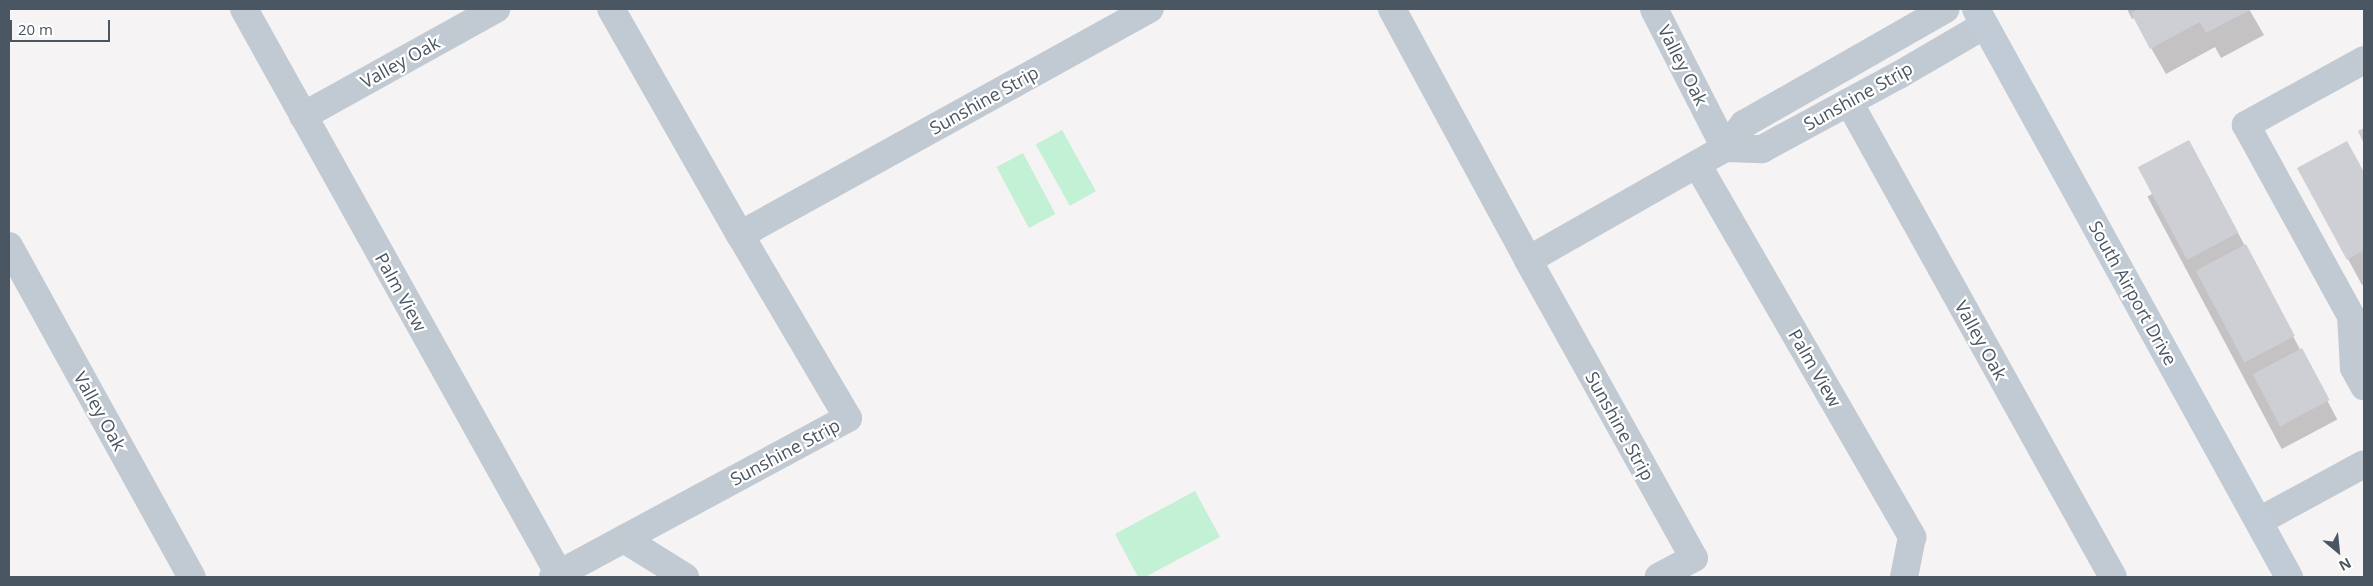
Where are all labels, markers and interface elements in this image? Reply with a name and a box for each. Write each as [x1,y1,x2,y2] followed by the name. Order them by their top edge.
[12,10,112,42] scale bar
[18,19,53,39] text: 20 m
[1654,21,1712,109] street label: Valley Oak
[357,31,443,93] street label: Valley Oak
[1800,57,1916,135] street label: Sunshine Strip
[926,61,1042,139] street label: Sunshine Strip
[2084,217,2182,369] street label: South Airport Drive
[371,249,431,335] street label: Palm View
[1950,297,2012,383] street label: Valley Oak
[1784,325,1846,411] street label: Palm View
[69,368,131,454] street label: Valley Oak
[1581,368,1659,484] street label: Sunshine Strip
[726,414,844,490] street label: Sunshine Strip
[2313,526,2363,576] north arrow
[2336,554,2355,576] text: N

